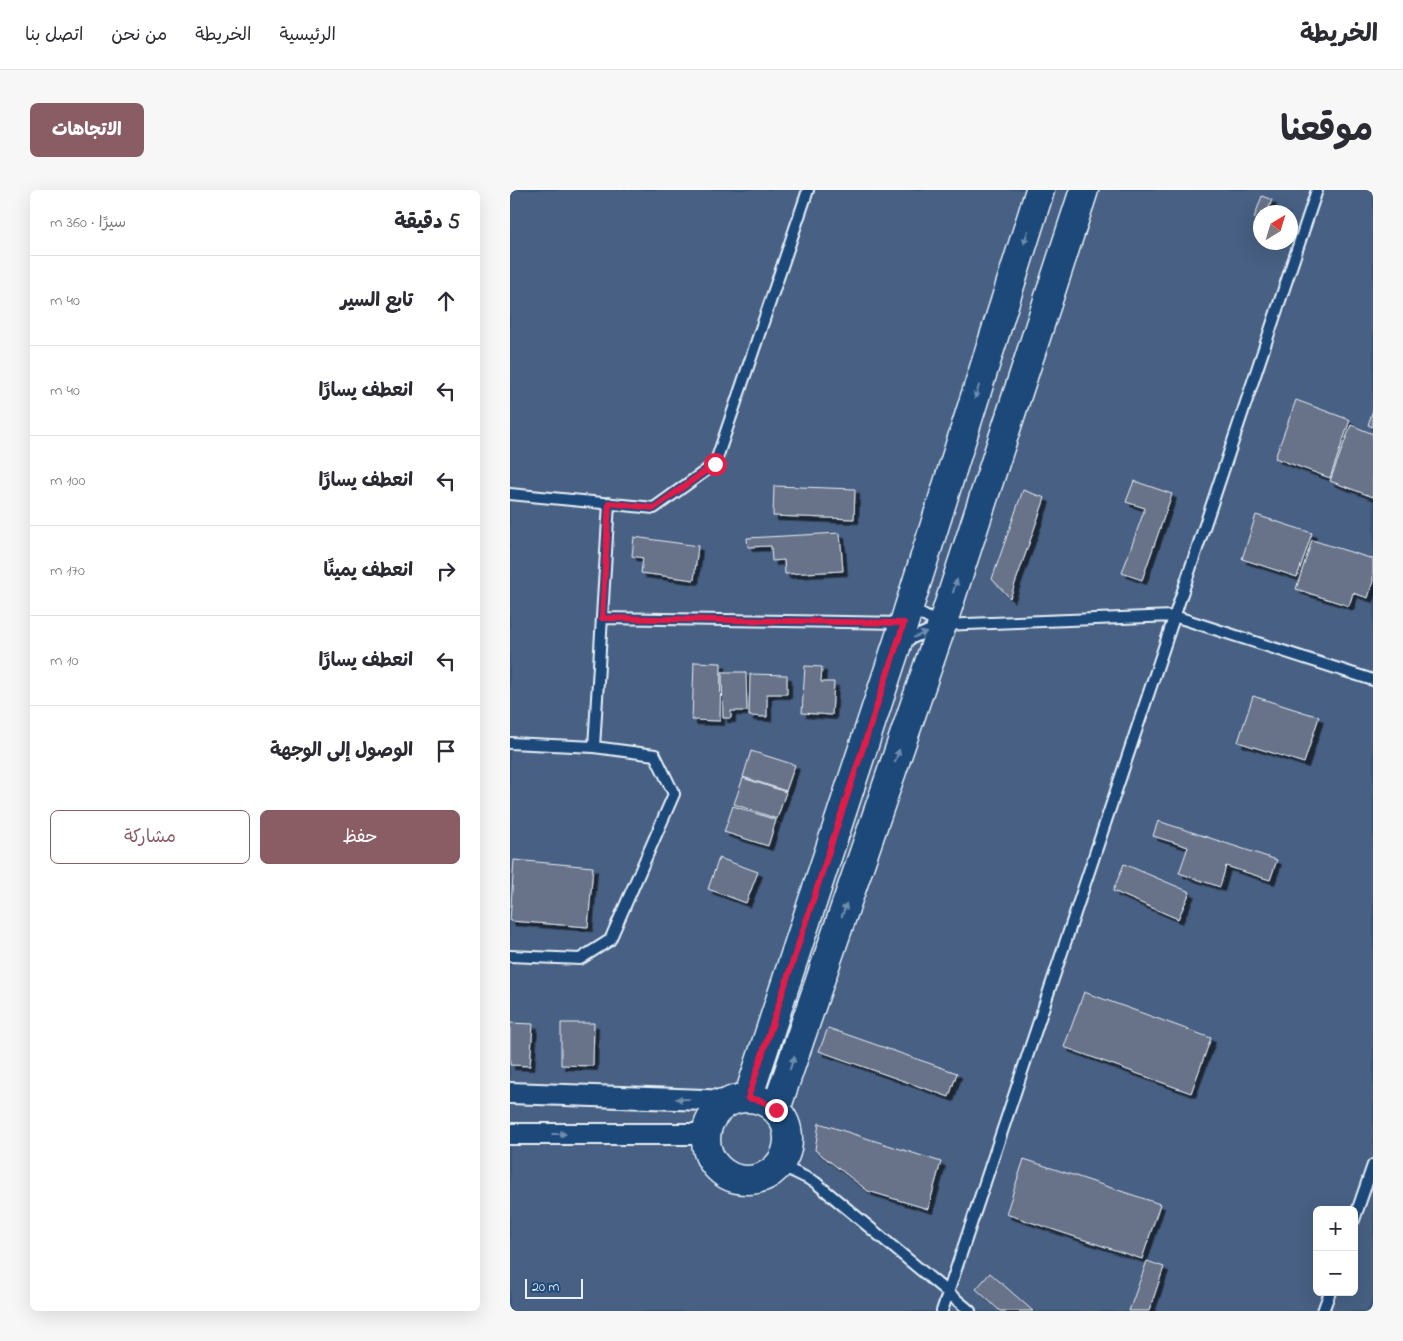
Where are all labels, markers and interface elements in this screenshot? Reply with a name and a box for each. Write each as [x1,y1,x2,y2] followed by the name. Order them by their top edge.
[1300,18,1378,53] text: الخريطة
[25,23,83,49] text: اتصل بنا
[111,23,167,49] text: من نحن
[195,23,251,49] text: الخريطة
[279,23,336,49] text: الرئيسية
[30,103,144,157] button: الاتجاهات
[1280,106,1373,157] text: موقعنا
[1253,205,1298,250] north arrow
[394,208,460,238] text: 5 دقيقة
[50,211,126,235] text: سيرًا · 360 m
[1021,229,1029,244] one-way arrow
[432,287,460,315] icon: ahead
[341,288,413,315] text: تابع السير
[50,289,80,313] text: 40 m
[432,377,460,405] icon: left
[318,378,413,405] text: انعطف يسارًا
[50,379,80,403] text: 40 m
[973,384,980,399] one-way arrow
[704,453,727,476] route start
[432,467,460,495] icon: left
[318,468,413,495] text: انعطف يسارًا
[50,469,85,493] text: 100 m
[432,557,460,585] icon: right
[323,558,413,585] text: انعطف يمينًا
[50,559,85,583] text: 170 m
[952,578,959,593] one-way arrow
[913,630,927,638] one-way arrow
[432,647,460,675] icon: left
[318,648,413,675] text: انعطف يسارًا
[50,649,78,673] text: 10 m
[432,737,460,765] icon: arrive
[270,738,413,765] text: الوصول إلى الوجهة
[893,748,901,763] one-way arrow
[50,810,250,864] button: مشاركة
[260,810,460,864] button: حفظ
[841,902,848,917] one-way arrow
[788,1056,796,1071] one-way arrow
[675,1095,691,1103] one-way arrow
[765,1099,788,1122] route end
[551,1130,567,1138] one-way arrow
[1313,1206,1358,1296] map controls
[1313,1206,1358,1251] button: +
[1313,1251,1358,1296] button: −
[525,1276,582,1299] scale bar
[532,1277,559,1298] text: 20 m

